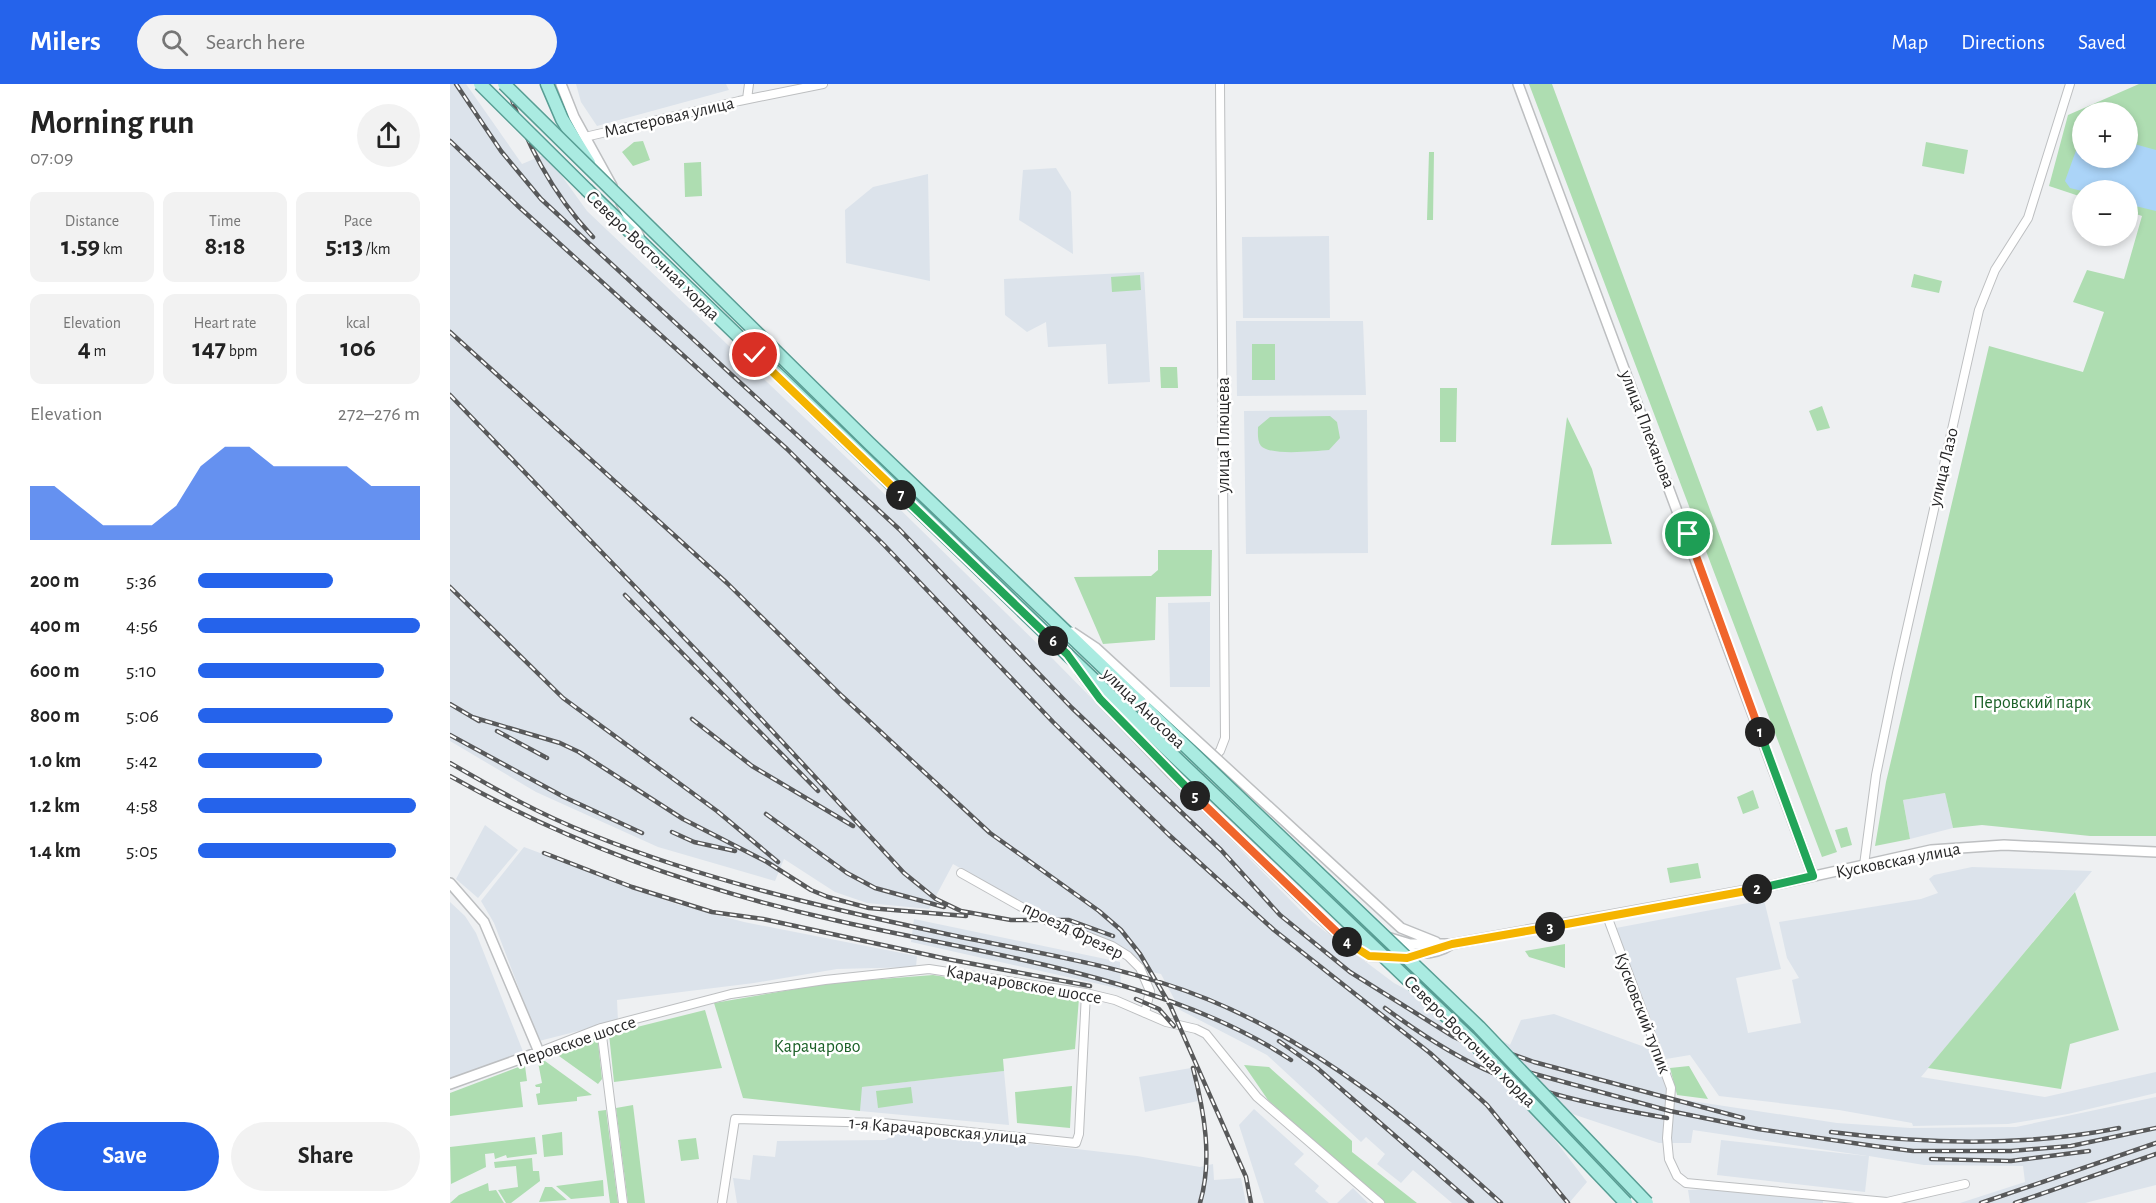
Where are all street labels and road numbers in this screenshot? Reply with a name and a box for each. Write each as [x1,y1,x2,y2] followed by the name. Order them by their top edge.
[602,94,736,142] street label: Мастеровая улица
[582,187,723,324] street label: Северо-Восточная хорда
[1616,367,1678,491] street label: улица Плеханова
[1215,377,1233,494] street label: улица Плющева
[1926,426,1962,509] street label: улица Лазо
[1098,664,1188,752] street label: улица Аносова
[1834,840,1962,882] street label: Кусковская улица
[1019,899,1126,963] street label: проезд Фрезер
[1611,951,1674,1077] street label: Кусковский тупик
[945,962,1103,1008] street label: Карачаровское шоссе
[1400,972,1539,1111] street label: Северо-Восточная хорда
[514,1013,638,1071] street label: Перовское шоссе
[848,1114,1028,1148] street label: 1-я Карачаровская улица

